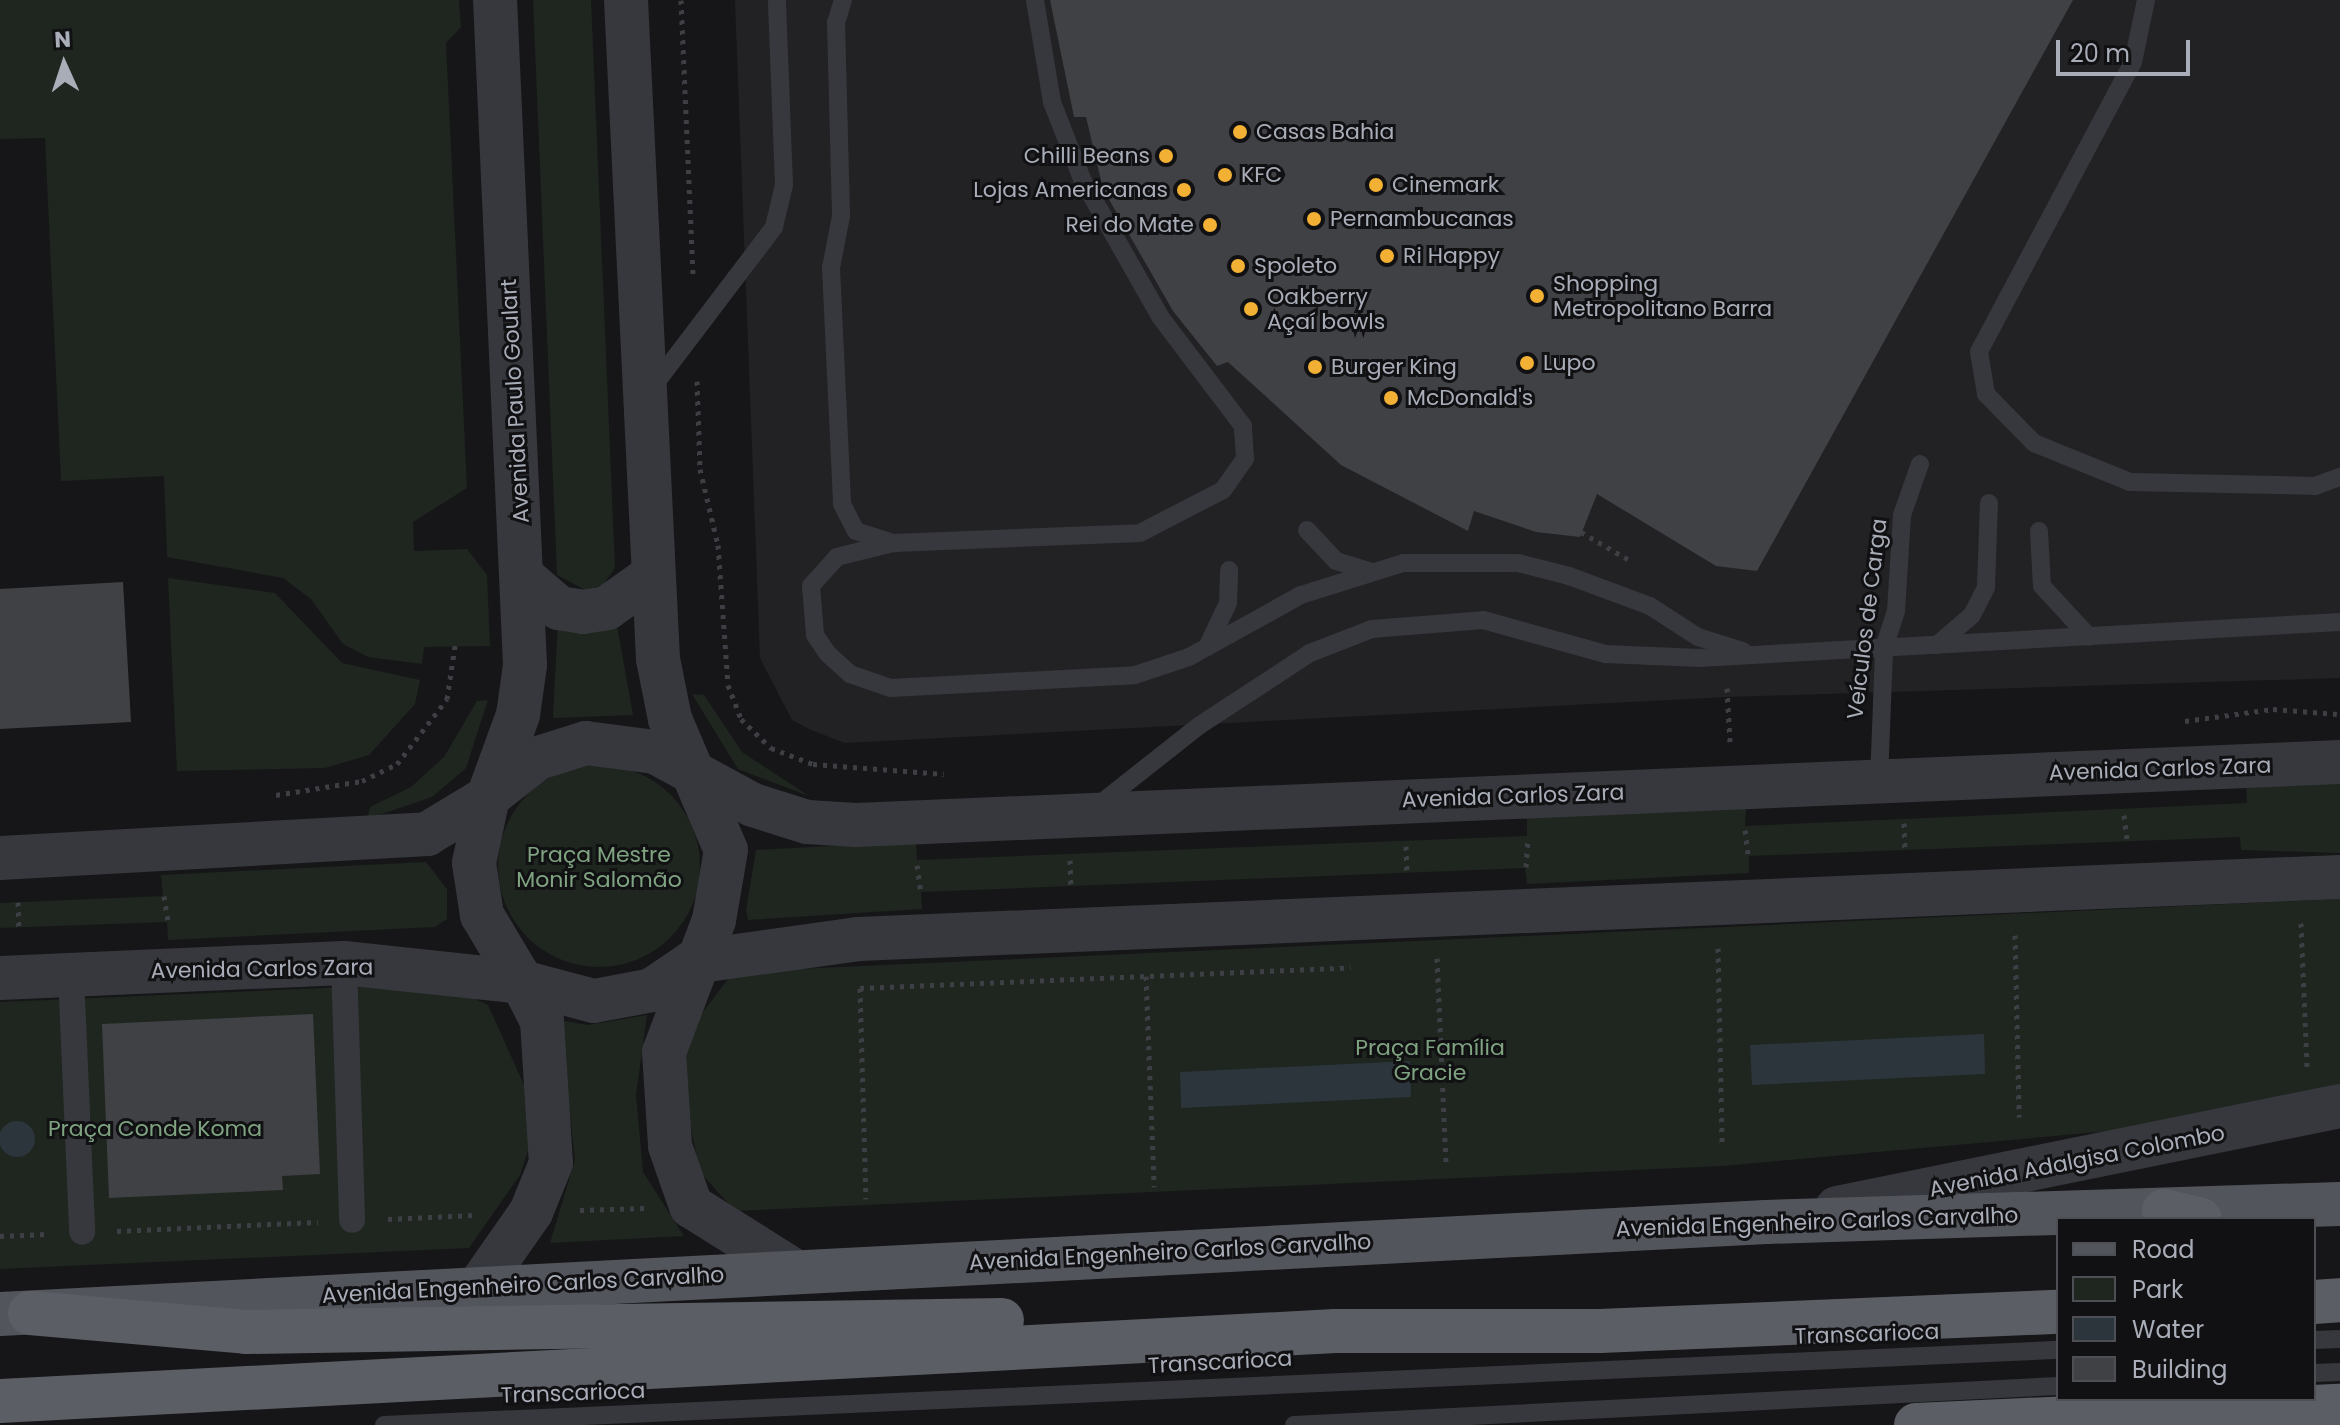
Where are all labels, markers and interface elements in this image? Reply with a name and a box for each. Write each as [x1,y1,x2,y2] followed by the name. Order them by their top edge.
[24,24,104,104] north arrow
[54,24,72,55] text: N
[2060,24,2194,74] scale bar
[2070,37,2130,70] text: 20 m
[1256,119,1394,145] place label: Casas Bahia
[1231,123,1249,141] marker: Casas Bahia
[1024,143,1150,169] place label: Chilli Beans
[1157,147,1175,165] marker: Chilli Beans
[1241,162,1282,188] place label: KFC
[1216,166,1234,184] marker: KFC
[1392,172,1499,198] place label: Cinemark
[1367,176,1385,194] marker: Cinemark
[973,177,1168,203] place label: Lojas Americanas
[1175,181,1193,199] marker: Lojas Americanas
[1330,206,1514,232] place label: Pernambucanas
[1305,210,1323,228] marker: Pernambucanas
[1065,212,1194,238] place label: Rei do Mate
[1201,216,1219,234] marker: Rei do Mate
[1403,243,1500,269] place label: Ri Happy
[1378,247,1396,265] marker: Ri Happy
[1254,253,1337,279] place label: Spoleto
[1229,257,1247,275] marker: Spoleto
[1553,270,1772,322] place label: Shopping Metropolitano Barra
[495,278,535,524] street label: Avenida Paulo Goulart
[1267,283,1385,334] place label: Oakberry Açaí bowls
[1528,287,1546,305] marker: Shopping Metropolitano Barra
[1242,300,1260,318] marker: Oakberry Açaí bowls
[1543,350,1596,376] place label: Lupo
[1331,354,1457,380] place label: Burger King
[1518,354,1536,372] marker: Lupo
[1306,358,1324,376] marker: Burger King
[1407,385,1533,411] place label: McDonald's
[1382,389,1400,407] marker: McDonald's
[1842,517,1892,721] street label: Veículos de Carga
[2048,752,2272,786] street label: Avenida Carlos Zara
[1401,779,1625,813] street label: Avenida Carlos Zara
[516,841,682,892] park label: Praça Mestre Monir Salomão
[150,954,374,984] street label: Avenida Carlos Zara
[1355,1034,1505,1086] park label: Praça Família Gracie
[48,1116,262,1142] park label: Praça Conde Koma
[1927,1119,2227,1203] street label: Avenida Adalgisa Colombo
[1615,1202,2019,1242] street label: Avenida Engenheiro Carlos Carvalho
[2056,1217,2316,1401] legend
[968,1228,1372,1276] street label: Avenida Engenheiro Carlos Carvalho
[2132,1233,2194,1266] text: Road
[321,1261,725,1309] street label: Avenida Engenheiro Carlos Carvalho
[2132,1273,2183,1306] text: Park
[2132,1313,2204,1346] text: Water
[1794,1318,1940,1350] street label: Transcarioca
[1147,1345,1293,1379] street label: Transcarioca
[2132,1353,2228,1386] text: Building
[500,1377,646,1409] street label: Transcarioca

